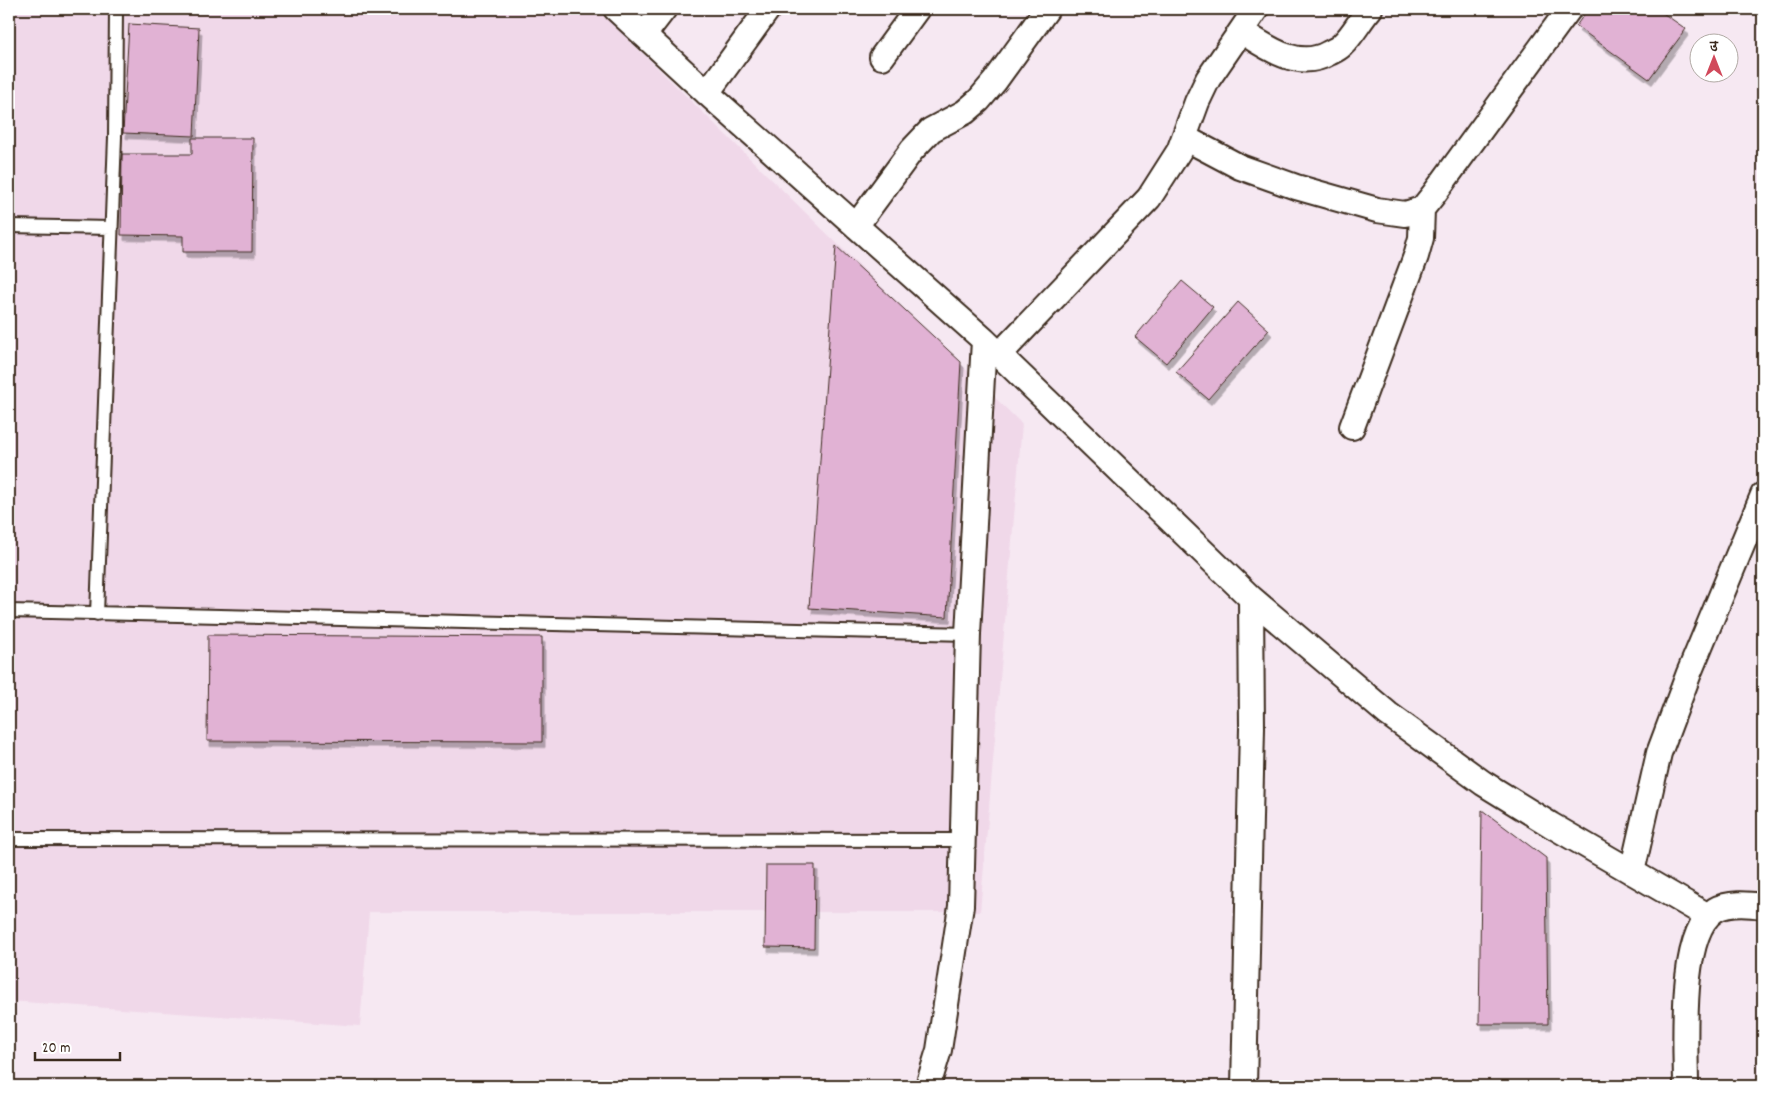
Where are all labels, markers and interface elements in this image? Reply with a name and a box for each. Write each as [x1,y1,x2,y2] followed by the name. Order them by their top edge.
[1690,32,1740,82] north arrow
[1709,37,1719,57] text: उ
[35,1030,120,1062] scale bar
[42,1038,70,1060] text: 20 m

